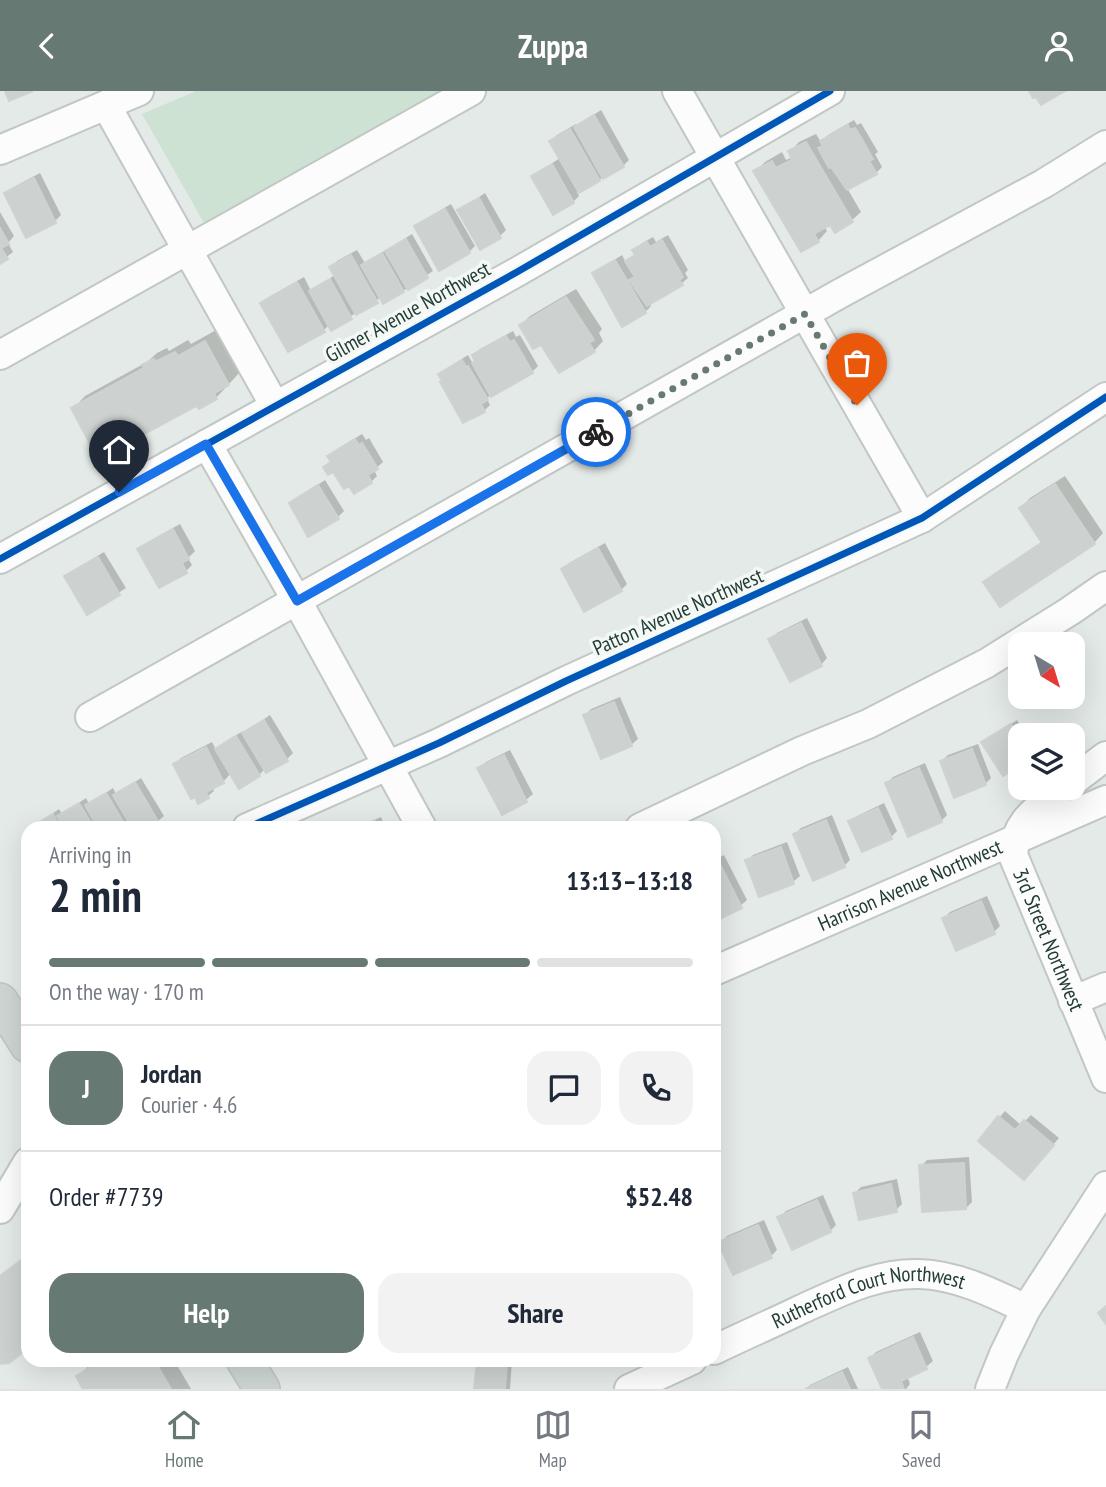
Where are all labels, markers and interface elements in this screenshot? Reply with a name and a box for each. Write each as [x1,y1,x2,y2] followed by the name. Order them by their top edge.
[518,25,588,67] text: Zuppa
[28,27,66,65] icon: back
[1040,27,1078,65] icon: person
[320,255,495,368] street label: Gilmer Avenue Northwest
[827,333,887,405] pin
[838,344,876,382] icon: bag
[561,397,631,467] courier
[577,413,615,451] icon: bike
[89,420,149,492] pin
[100,431,138,469] icon: home
[588,562,767,661] street label: Patton Avenue Northwest
[1008,632,1085,709] north arrow
[1008,632,1085,800] map controls
[1008,723,1085,800] button: layers
[814,833,1006,937] street label: Harrison Avenue Northwest
[49,840,131,869] text: Arriving in
[566,864,693,897] text: 13:13–13:18
[1007,864,1091,1015] street label: 3rd Street Northwest
[49,865,142,925] text: 2 min
[49,977,204,1006] text: On the way · 170 m
[527,1051,601,1125] button: chat
[619,1051,693,1125] button: phone
[141,1057,202,1090] text: Jordan
[82,1072,90,1105] text: J
[141,1090,237,1119] text: Courier · 4.6
[49,1180,164,1213] text: Order #7739
[625,1180,693,1213] text: $52.48
[767,1260,969,1334] street label: Rutherford Court Northwest
[49,1273,364,1353] button: Help
[378,1273,693,1353] button: Share
[165,1406,204,1472] tab: Home
[534,1406,572,1472] tab: Map
[902,1406,941,1472] tab: Saved

